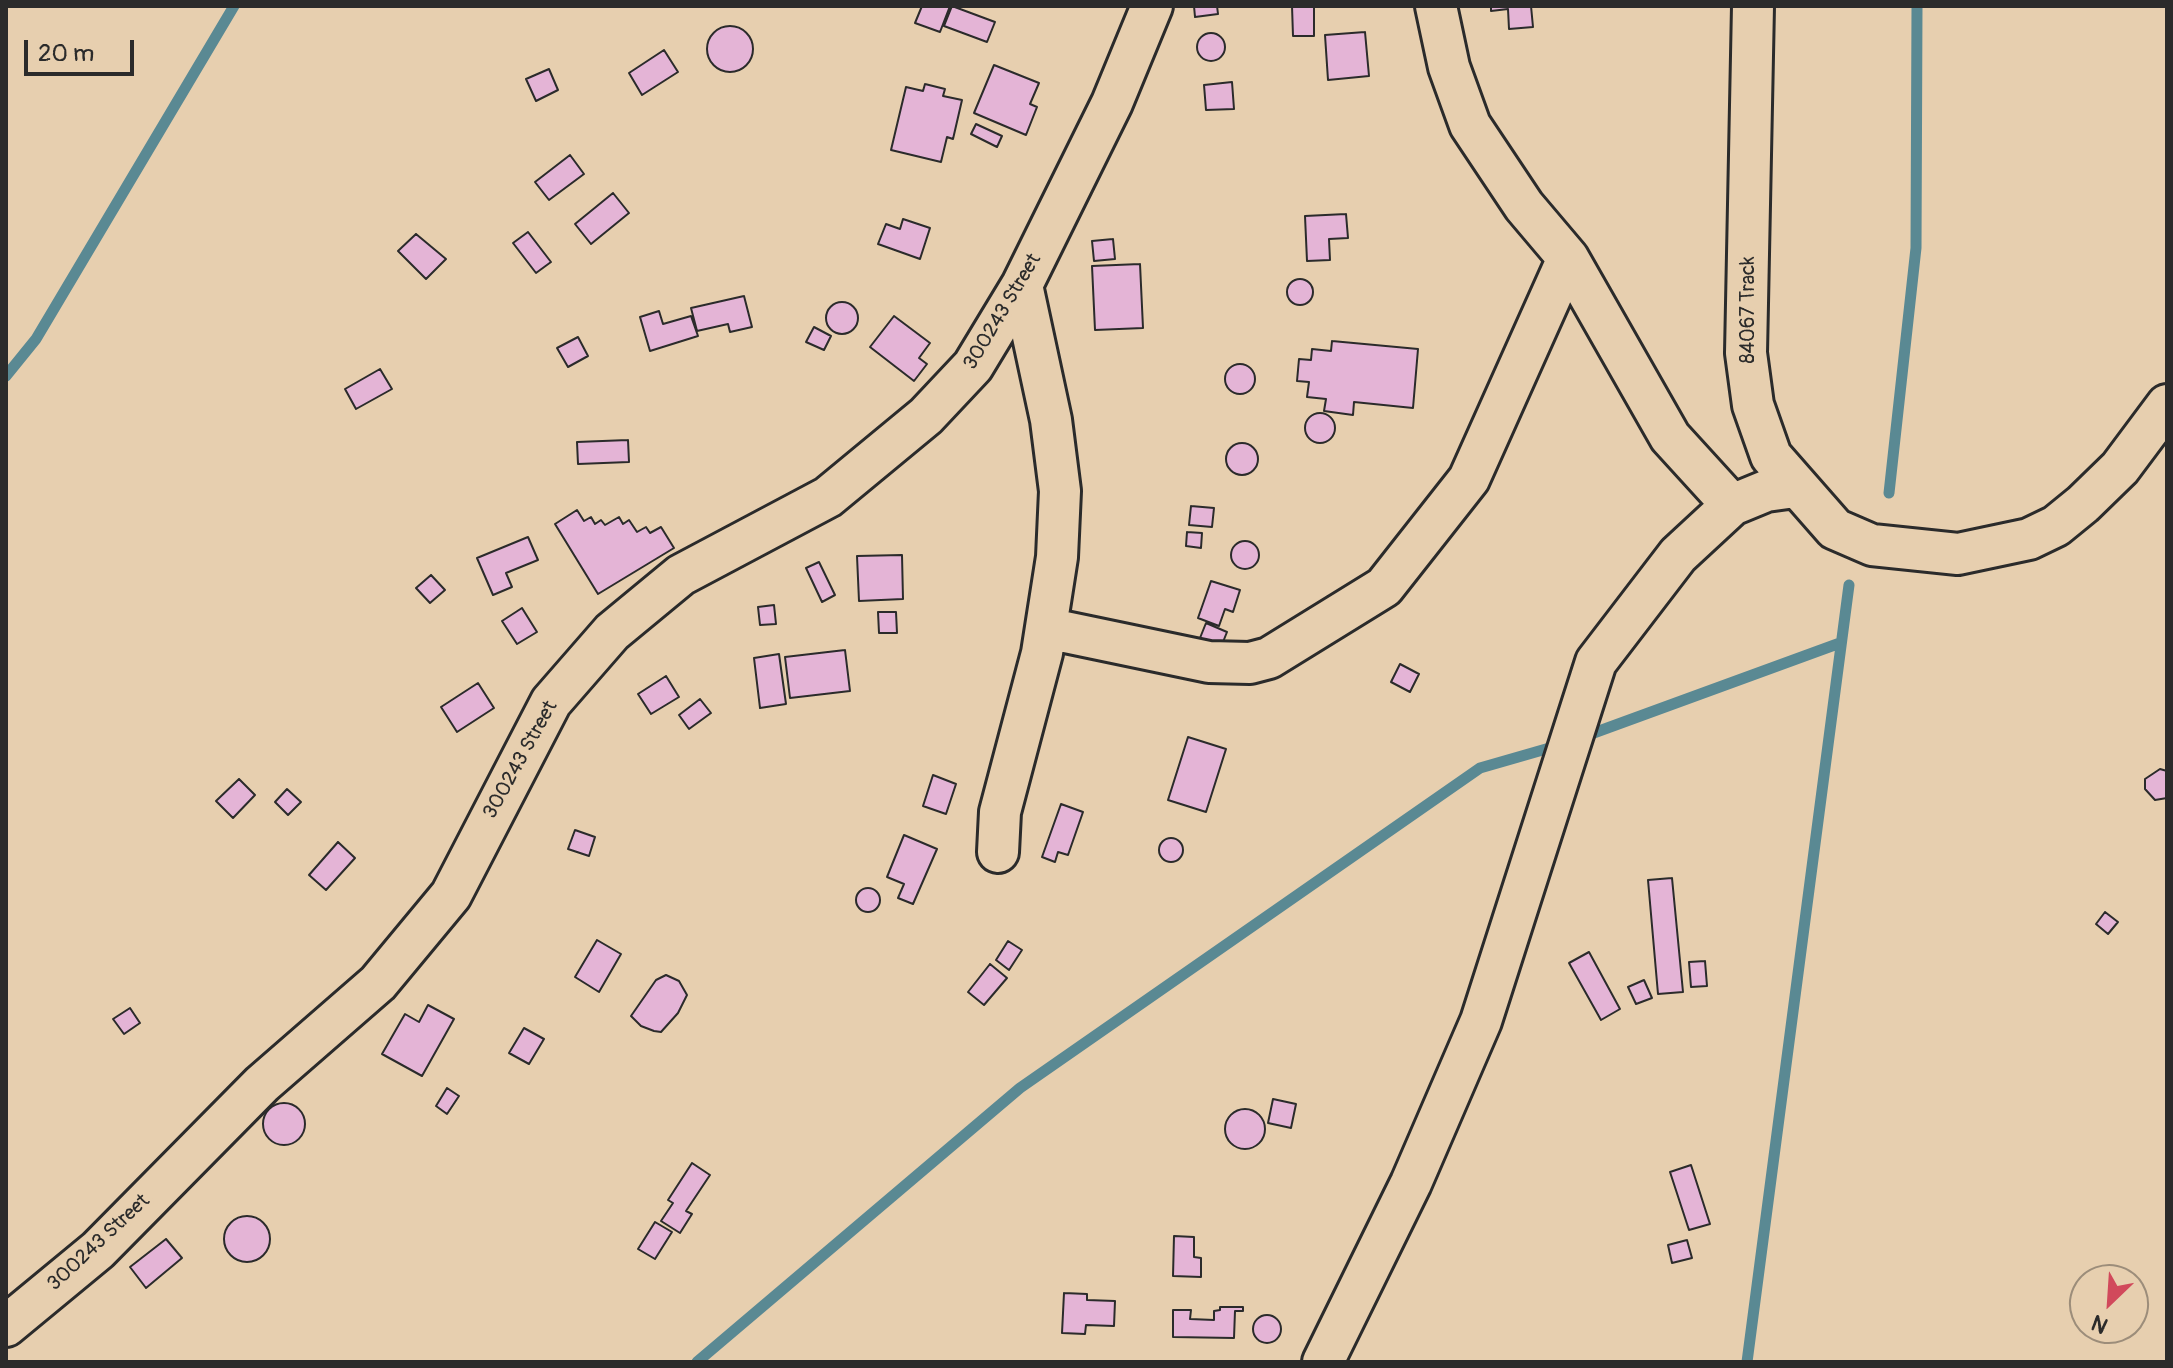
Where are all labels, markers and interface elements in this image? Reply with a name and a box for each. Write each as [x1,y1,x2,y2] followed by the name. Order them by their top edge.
[28,24,138,74] scale bar
[38,39,94,68] text: 20 m
[959,250,1047,374] street label: 300243 Street
[1737,256,1761,364] street label: 84067 Track
[479,697,563,823] street label: 300243 Street
[43,1190,155,1296] street label: 300243 Street
[2069,1264,2149,1344] north arrow
[2087,1308,2112,1340] text: N

